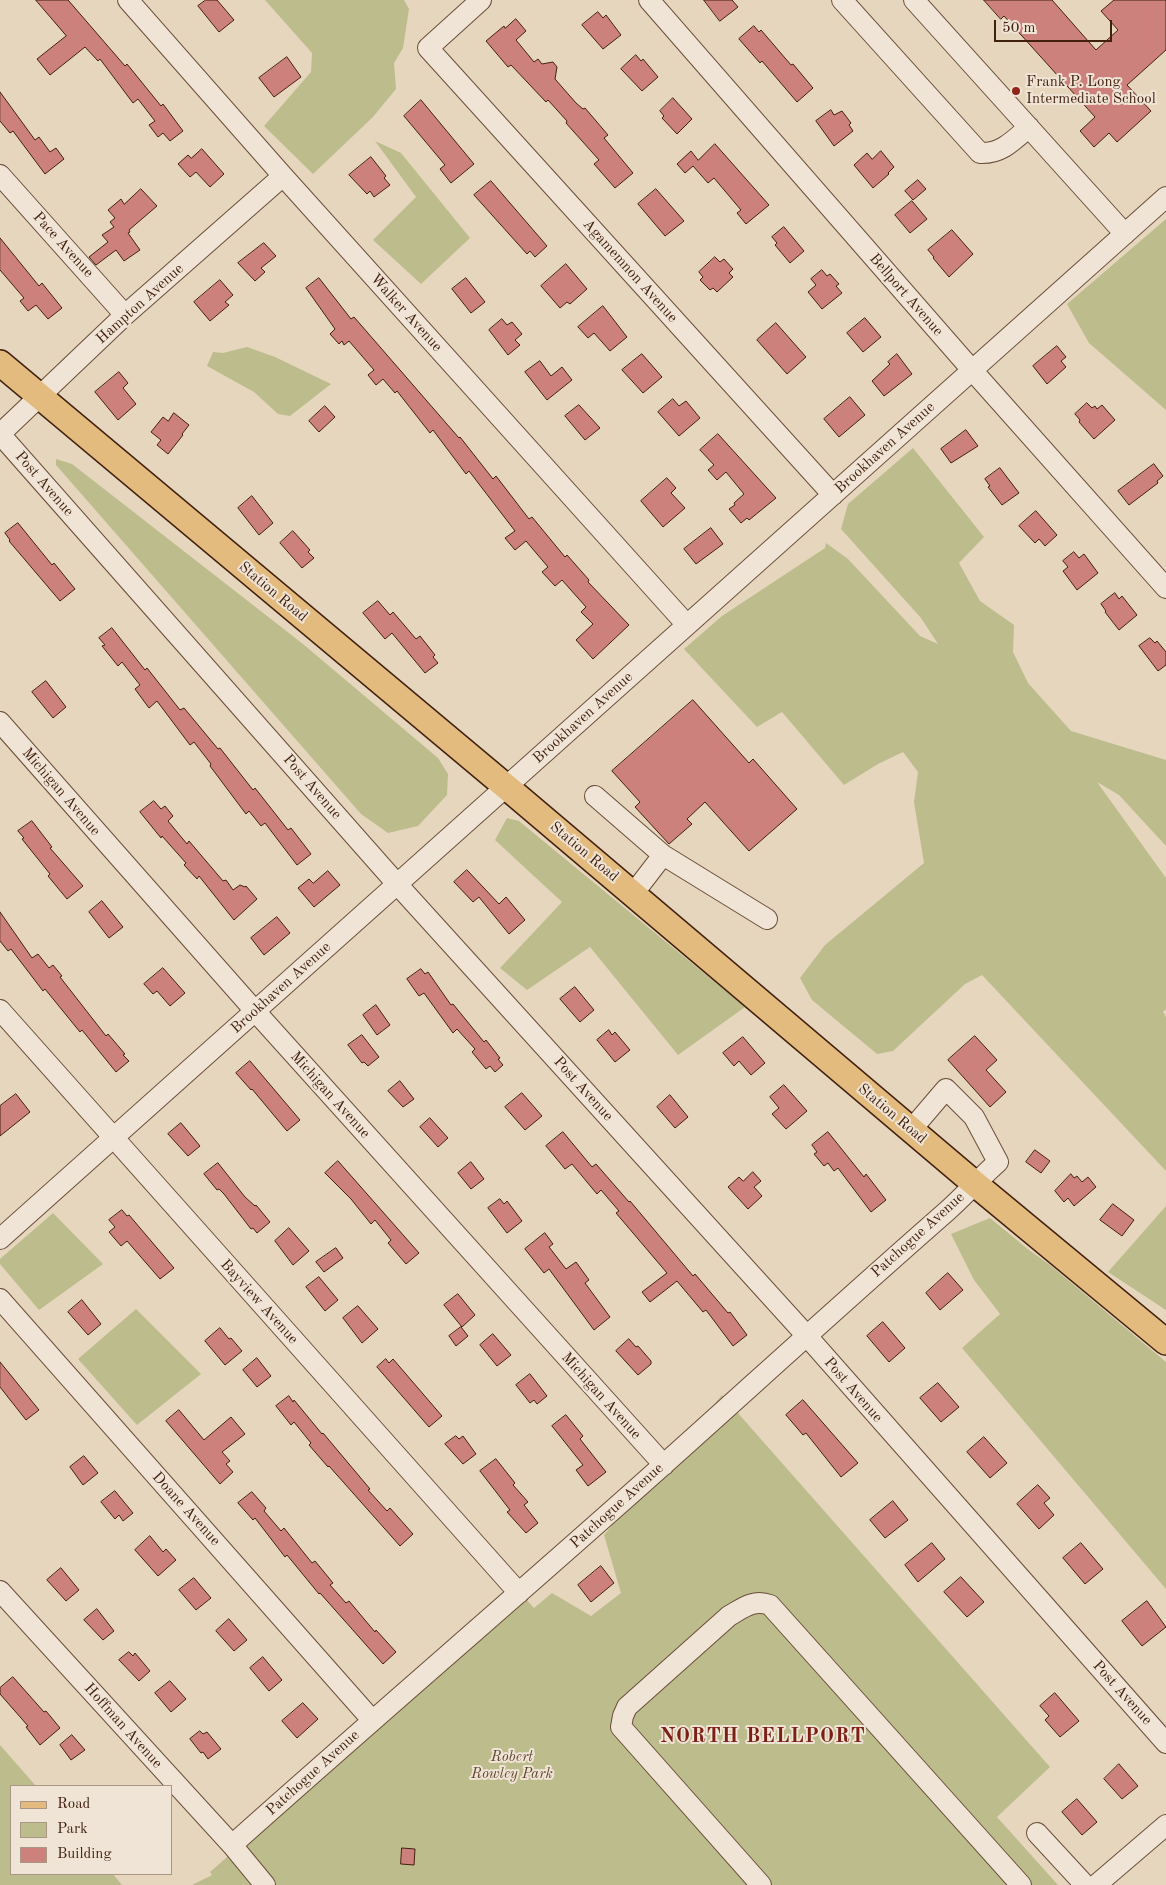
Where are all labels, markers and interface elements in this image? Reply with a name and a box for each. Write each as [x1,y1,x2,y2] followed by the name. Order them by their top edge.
[996,10,1114,42] scale bar
[1002,21,1036,36] text: 50 m
[1026,73,1156,108] place label: Frank P. Long Intermediate School
[1010,85,1022,97] marker: Frank P. Long Intermediate School
[29,208,97,282] street label: Pace Avenue
[579,215,681,327] street label: Agamemnon Avenue
[865,250,947,340] street label: Bellport Avenue
[93,260,187,348] street label: Hampton Avenue
[366,270,446,356] street label: Walker Avenue
[831,398,939,498] street label: Brookhaven Avenue
[11,448,77,520] street label: Post Avenue
[235,558,311,626] street label: Station Road
[529,668,637,768] street label: Brookhaven Avenue
[18,744,104,840] street label: Michigan Avenue
[279,751,345,823] street label: Post Avenue
[546,818,622,886] street label: Station Road
[227,938,335,1038] street label: Brookhaven Avenue
[286,1048,374,1142] street label: Michigan Avenue
[549,1053,617,1125] street label: Post Avenue
[854,1080,930,1148] street label: Station Road
[868,1188,968,1282] street label: Patchogue Avenue
[216,1256,302,1348] street label: Bayview Avenue
[557,1349,645,1443] street label: Michigan Avenue
[820,1354,886,1426] street label: Post Avenue
[567,1459,667,1553] street label: Patchogue Avenue
[148,1468,224,1550] street label: Doane Avenue
[1088,1657,1156,1729] street label: Post Avenue
[80,1680,166,1772] street label: Hoffman Avenue
[658,1725,868,1749] district label: NORTH BELLPORT
[263,1726,363,1820] street label: Patchogue Avenue
[471,1748,553,1783] park label: Robert Rowley Park
[10,1785,172,1875] legend
[57,1797,90,1812] text: Road
[57,1822,88,1837] text: Park
[57,1847,112,1862] text: Building

